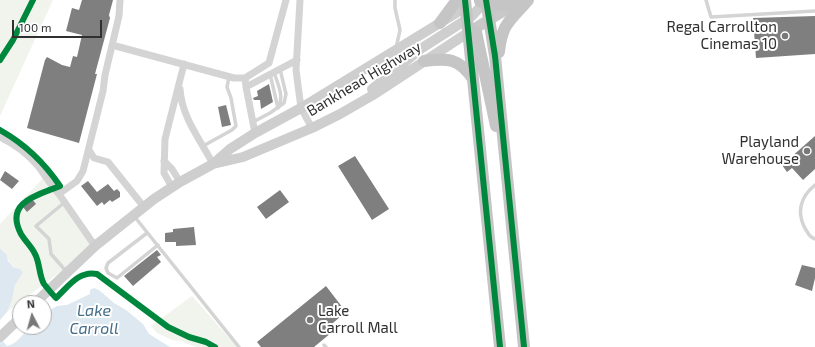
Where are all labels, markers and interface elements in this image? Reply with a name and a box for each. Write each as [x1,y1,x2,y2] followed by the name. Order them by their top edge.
[14,12,104,38] scale bar
[667,18,777,53] place label: Regal Carrollton Cinemas 10
[19,20,51,34] text: 100 m
[780,31,790,41] marker: Regal Carrollton Cinemas 10
[304,38,424,120] street label: Bankhead Highway
[721,133,799,168] place label: Playland Warehouse
[802,146,812,156] marker: Playland Warehouse
[12,295,52,335] north arrow
[26,297,35,310] text: N
[69,301,119,339] water label: Lake Carroll
[318,302,398,337] place label: Lake Carroll Mall
[305,315,315,325] marker: Lake Carroll Mall

